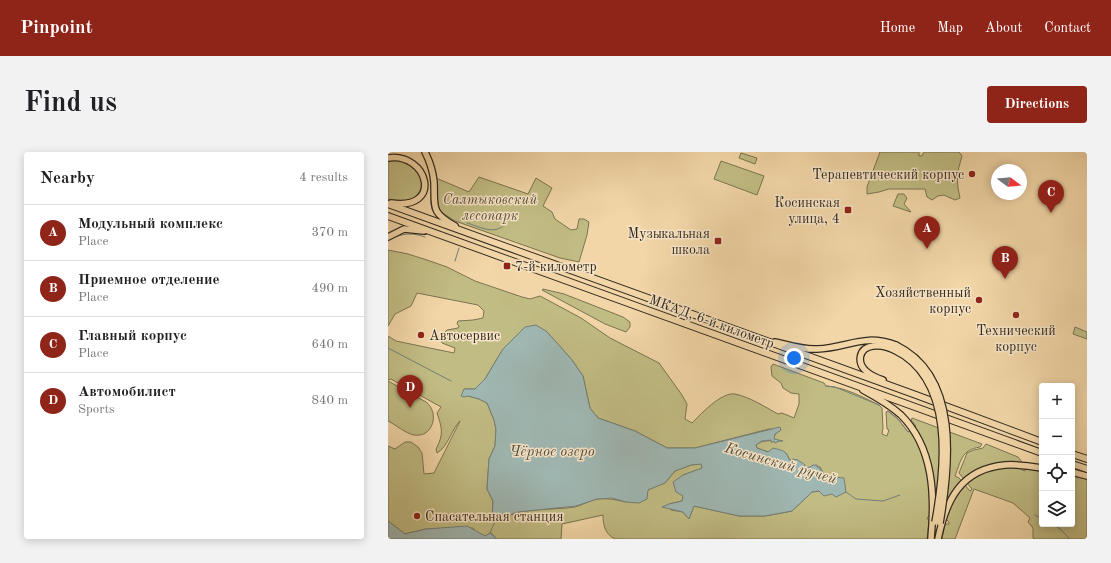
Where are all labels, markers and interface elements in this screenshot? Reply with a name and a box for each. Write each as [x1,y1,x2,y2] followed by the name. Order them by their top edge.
[20,19,93,38] text: Pinpoint
[880,21,915,35] text: Home
[937,21,963,35] text: Map
[985,21,1022,35] text: About
[1044,21,1091,35] text: Contact
[987,86,1087,123] button: Directions
[24,90,117,118] text: Find us
[991,164,1027,200] north arrow
[812,168,964,182] place label: Терапевтический корпус
[967,169,977,179] marker: Терапевтический корпус
[40,170,95,187] text: Nearby
[299,171,348,184] text: 4 results
[1038,180,1064,213] pin: C
[443,193,537,224] park label: Салтыковский лесопарк
[774,196,840,226] place label: Косинская улица, 4
[843,205,853,215] marker: Косинская улица, 4
[914,216,940,249] pin: A
[78,217,223,232] text: Модульный комплекс
[48,226,58,239] text: A
[311,226,348,239] text: 370 m
[628,227,710,257] place label: Музыкальная школа
[78,235,108,248] text: Place
[713,236,723,246] marker: Музыкальная школа
[992,246,1018,279] pin: B
[515,260,597,274] place label: 7-й километр
[502,261,512,271] marker: 7-й километр
[78,273,220,288] text: Приемное отделение
[48,282,58,295] text: B
[311,282,348,295] text: 490 m
[875,286,971,316] place label: Хозяйственный корпус
[78,291,108,304] text: Place
[647,293,776,351] street label: МКАД, 6-й километр
[974,295,984,305] marker: Хозяйственный корпус
[1011,310,1021,320] marker: Технический корпус
[976,324,1056,354] place label: Технический корпус
[78,329,187,344] text: Главный корпус
[429,329,500,343] place label: Автосервис
[416,330,426,340] marker: Автосервис
[49,338,57,351] text: C
[311,338,348,351] text: 640 m
[78,347,108,360] text: Place
[784,348,804,368] your location
[397,375,423,408] pin: D
[1039,383,1075,527] map controls
[1039,383,1075,419] button: +
[78,385,176,400] text: Автомобилист
[48,394,58,407] text: D
[311,394,348,407] text: 840 m
[78,403,115,416] text: Sports
[1039,419,1075,455] button: −
[722,441,839,488] water label: Косинский ручей
[509,445,595,460] water label: Чёрное озеро
[1039,455,1075,491] button: locate
[1039,491,1075,527] button: layers
[425,510,563,524] place label: Спасательная станция
[412,511,422,521] marker: Спасательная станция

